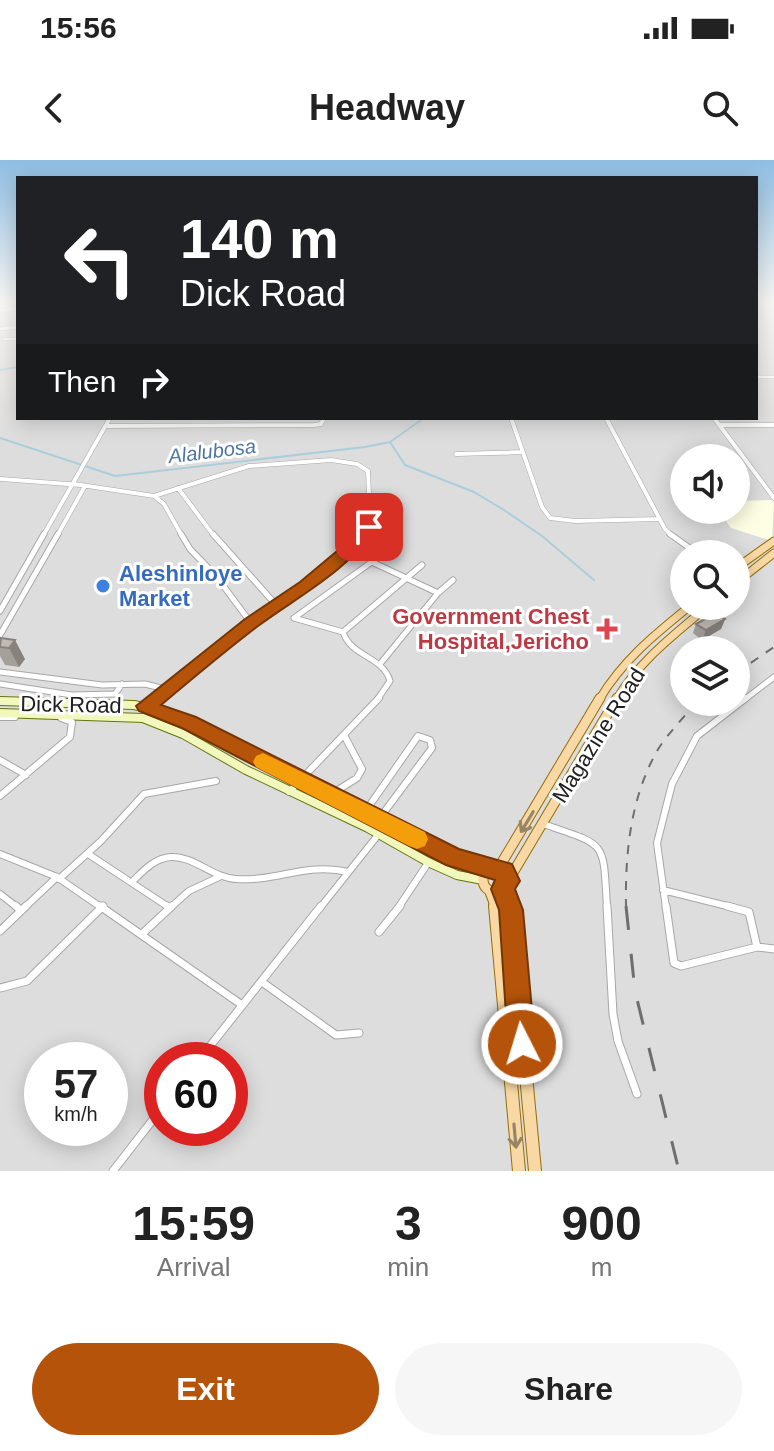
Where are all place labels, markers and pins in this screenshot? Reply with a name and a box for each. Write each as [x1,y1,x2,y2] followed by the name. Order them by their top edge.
[335,493,403,561] pin
[119,561,242,611] place label: Aleshinloye Market
[94,577,112,595] marker: Aleshinloye Market
[392,604,590,654] place label: Government Chest Hospital,Jericho
[596,618,618,640] marker: Government Chest Hospital,Jericho

